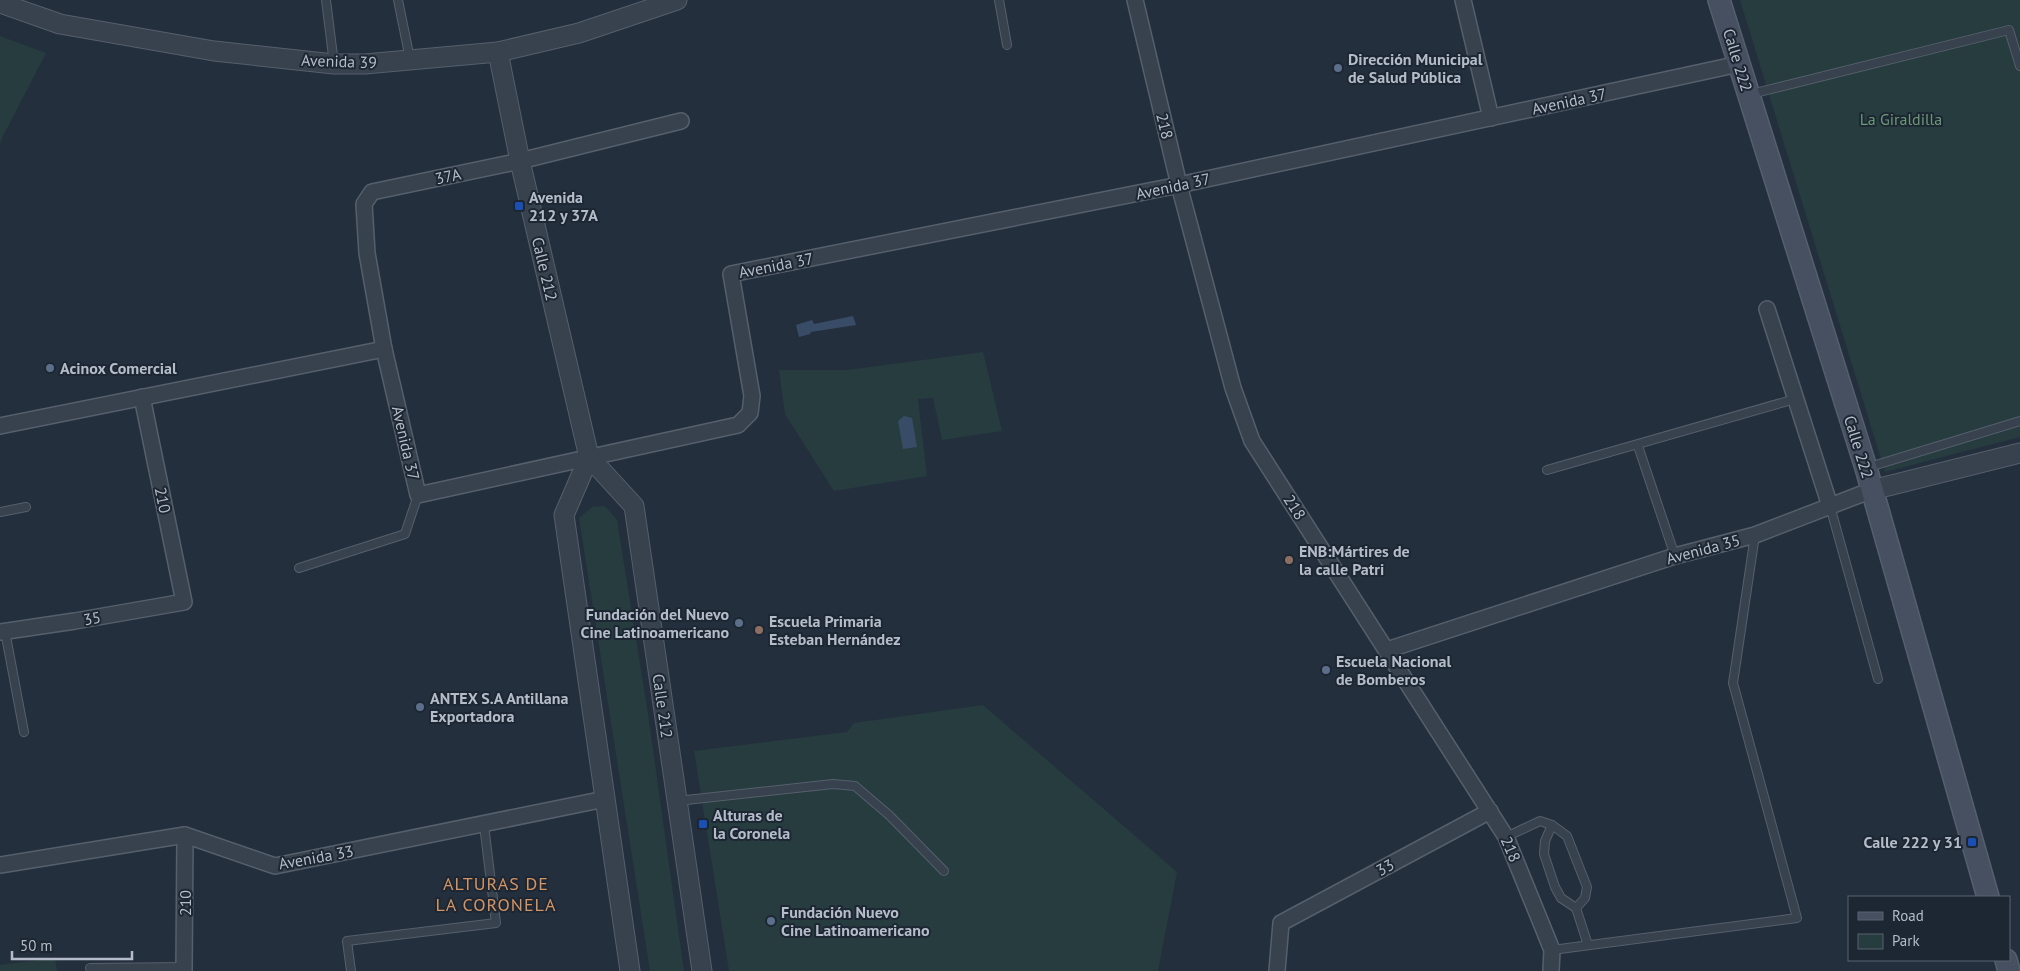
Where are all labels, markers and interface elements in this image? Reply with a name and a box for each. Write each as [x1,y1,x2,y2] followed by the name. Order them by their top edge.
[1719,26,1757,94] street label: Calle 222
[1348,49,1483,87] place label: Dirección Municipal de Salud Pública
[301,50,377,72] street label: Avenida 39
[1332,62,1344,74] marker: Dirección Municipal de Salud Pública
[1530,83,1608,119] street label: Avenida 37
[1860,109,1942,129] park label: La Giraldilla
[1152,111,1178,141] street label: 218
[433,163,463,188] street label: 37A
[1134,168,1212,204] street label: Avenida 37
[529,187,598,225] place label: Avenida 212 y 37A
[513,200,525,212] marker: Avenida 212 y 37A
[528,235,562,303] street label: Calle 212
[737,248,815,282] street label: Avenida 37
[60,358,177,378] place label: Acinox Comercial
[44,362,56,374] marker: Acinox Comercial
[388,404,424,482] street label: Avenida 37
[1840,413,1878,481] street label: Calle 222
[150,485,176,515] street label: 210
[1279,491,1311,523] street label: 218
[1664,530,1742,568] street label: Avenida 35
[1299,541,1410,579] place label: ENB:Mártires de la calle Patri
[1283,554,1295,566] marker: ENB:Mártires de la calle Patri
[580,604,729,642] place label: Fundación del Nuevo Cine Latinoamericano
[82,607,102,629] street label: 35
[769,611,901,649] place label: Escuela Primaria Esteban Hernández
[733,617,745,629] marker: Fundación del Nuevo Cine Latinoamericano
[753,624,765,636] marker: Escuela Primaria Esteban Hernández
[1336,651,1451,689] place label: Escuela Nacional de Bomberos
[1320,664,1332,676] marker: Escuela Nacional de Bomberos
[649,673,677,739] street label: Calle 212
[430,688,568,726] place label: ANTEX S.A Antillana Exportadora
[414,701,426,713] marker: ANTEX S.A Antillana Exportadora
[713,805,790,843] place label: Alturas de la Coronela
[697,818,709,830] marker: Alturas de la Coronela
[1864,832,1962,852] place label: Calle 222 y 31
[1497,833,1525,865] street label: 218
[1966,836,1978,848] marker: Calle 222 y 31
[277,841,355,873] street label: Avenida 33
[1373,854,1397,880] street label: 33
[435,872,557,916] district label: ALTURAS DE LA CORONELA
[175,890,195,916] street label: 210
[1848,896,2010,961] legend
[781,902,930,940] place label: Fundación Nuevo Cine Latinoamericano
[1892,906,1924,925] text: Road
[765,915,777,927] marker: Fundación Nuevo Cine Latinoamericano
[12,928,132,960] scale bar
[1892,931,1920,950] text: Park
[20,936,53,955] text: 50 m

